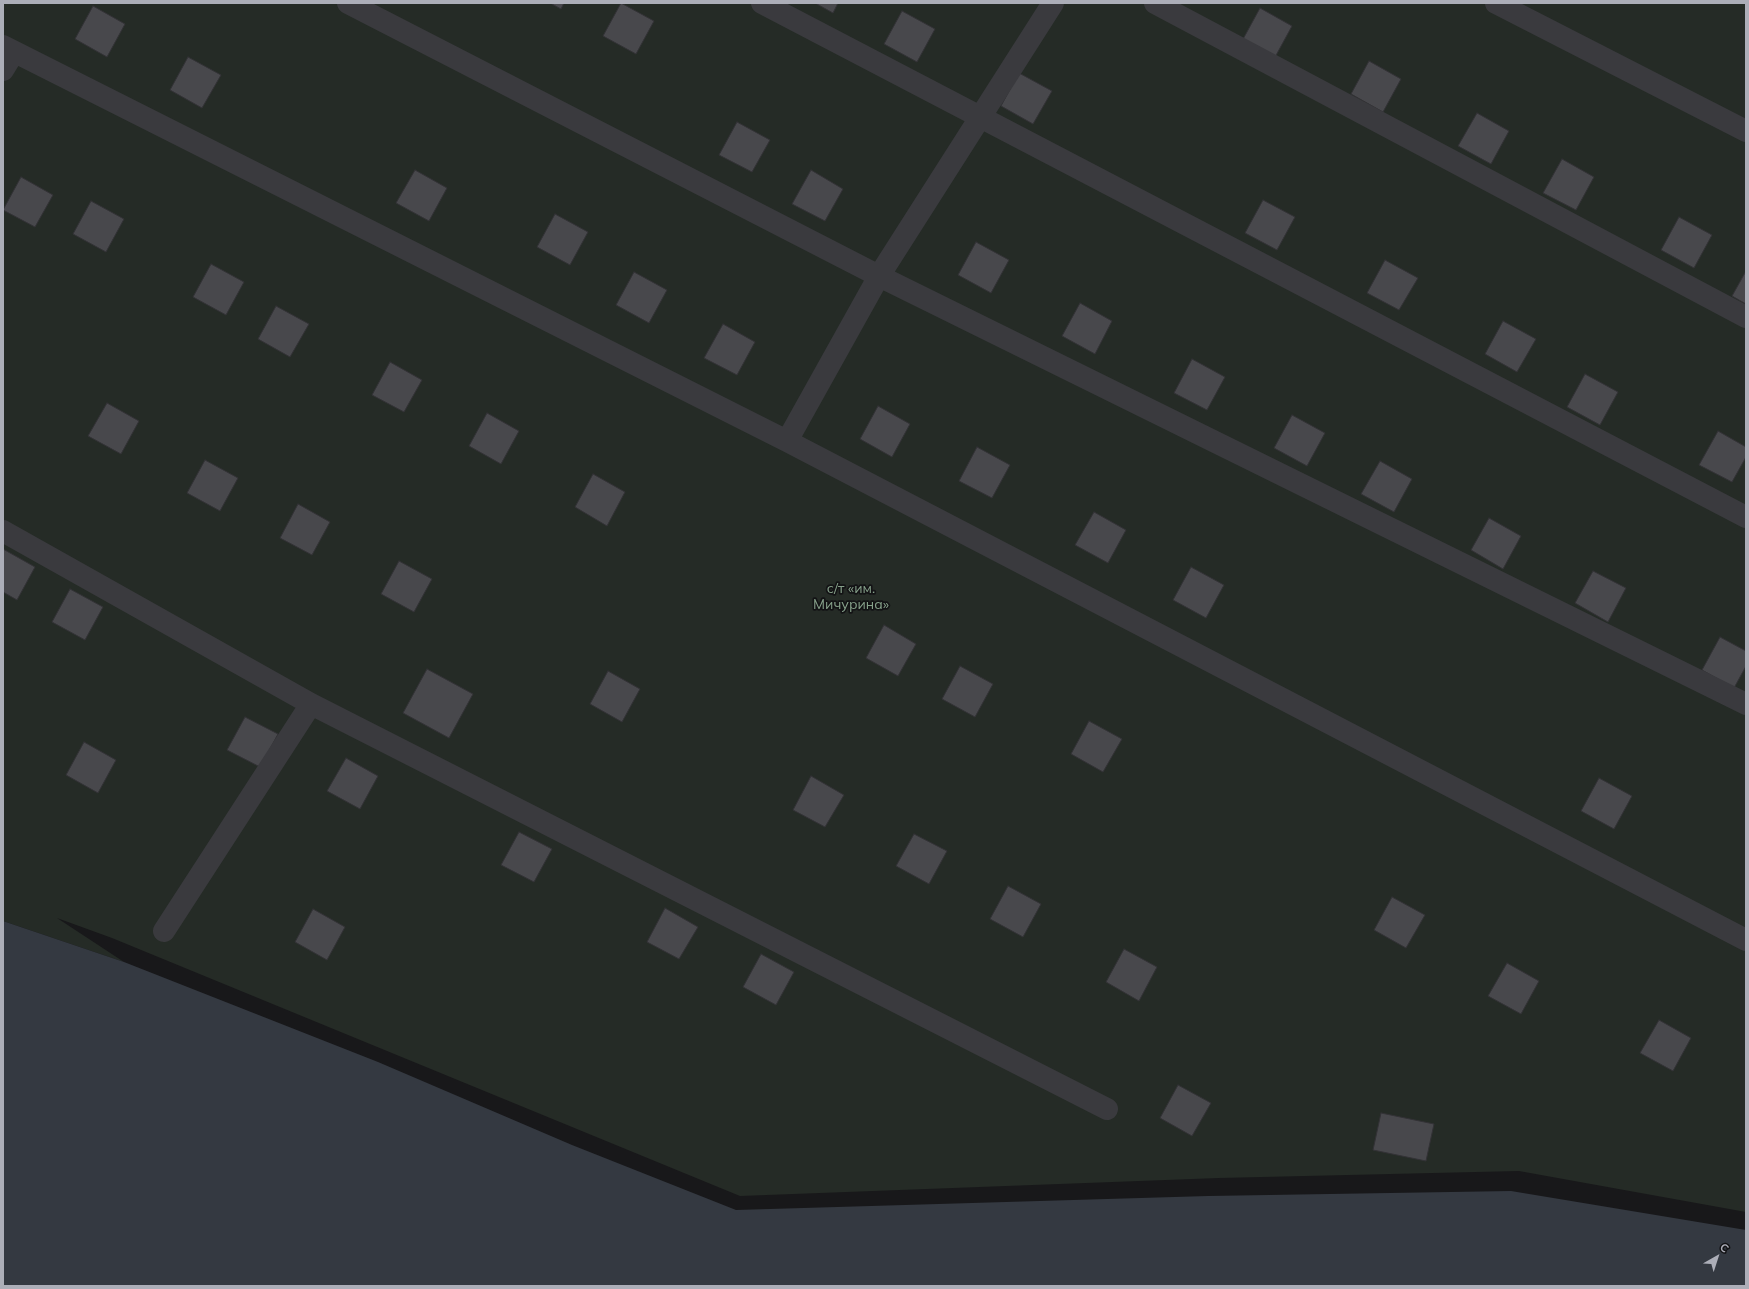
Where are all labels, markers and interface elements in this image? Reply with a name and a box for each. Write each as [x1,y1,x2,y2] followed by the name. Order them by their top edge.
[813,581,889,614] park label: с/т «им. Мичурина»
[1697,1237,1737,1277] north arrow
[1717,1240,1732,1255] text: С

